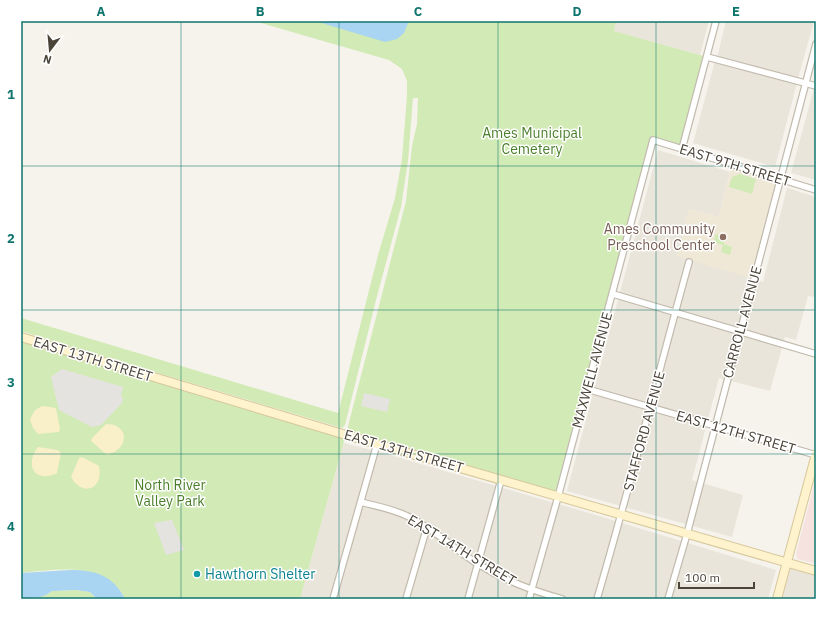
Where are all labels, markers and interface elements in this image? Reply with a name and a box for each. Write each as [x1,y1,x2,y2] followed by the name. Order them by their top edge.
[97,3,106,20] text: A
[256,3,265,20] text: B
[414,3,423,20] text: C
[572,3,582,20] text: D
[732,3,740,20] text: E
[30,30,70,70] north arrow
[41,52,53,67] text: N
[7,86,15,103] text: 1
[482,124,582,158] park label: Ames Municipal Cemetery
[677,140,793,190] street label: EAST 9TH STREET
[604,220,715,254] place label: Ames Community Preschool Center
[7,230,15,247] text: 2
[718,232,728,242] marker: Ames Community Preschool Center
[718,264,766,380] street label: CARROLL AVENUE
[568,310,616,430] street label: MAXWELL AVENUE
[31,332,155,386] street label: EAST 13TH STREET
[619,369,669,493] street label: STAFFORD AVENUE
[7,374,15,391] text: 3
[674,406,798,458] street label: EAST 12TH STREET
[342,425,466,477] street label: EAST 13TH STREET
[134,476,206,510] park label: North River Valley Park
[404,510,520,590] street label: EAST 14TH STREET
[7,518,15,535] text: 4
[679,564,754,590] scale bar
[205,565,315,583] place label: Hawthorn Shelter
[192,569,202,579] marker: Hawthorn Shelter
[685,570,720,585] text: 100 m

